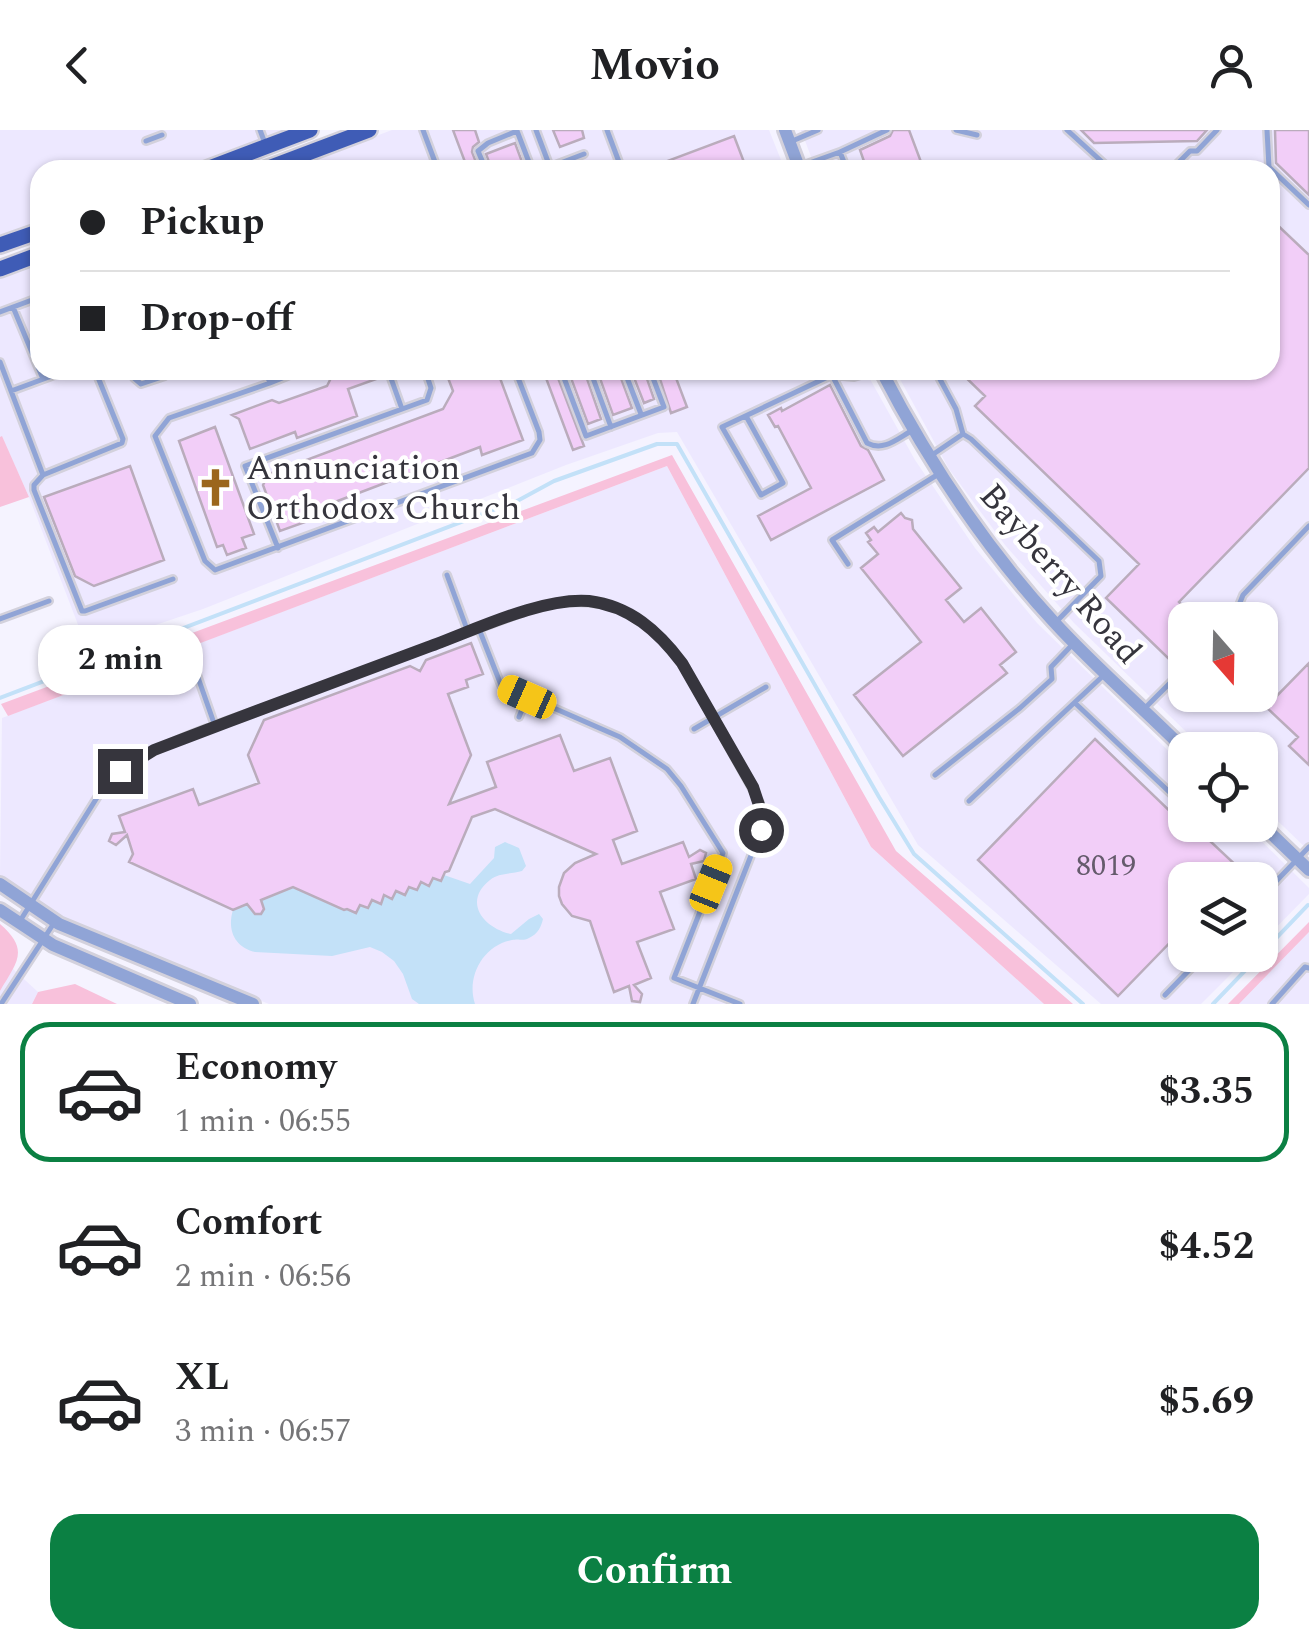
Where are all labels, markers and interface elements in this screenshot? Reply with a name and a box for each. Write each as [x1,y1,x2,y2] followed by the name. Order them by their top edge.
[589,31,720,100] text: Movio
[50,38,105,93] icon: back
[1204,38,1259,93] icon: person
[140,194,264,252] text: Pickup
[140,290,294,348] text: Drop-off
[246,442,521,535] place label: Annunciation Orthodox Church
[195,466,237,508] church icon: Annunciation Orthodox Church
[966,471,1154,677] street label: Bayberry Road
[1168,602,1278,712] north arrow
[1168,602,1278,972] map controls
[38,626,202,696] callout: 2 min
[78,635,163,684] text: 2 min
[493,671,561,723] car
[1168,732,1278,842] button: locate
[98,749,143,794] route end
[739,808,784,853] route start
[1076,843,1136,889] house number: 8019
[686,851,736,917] car
[1168,862,1278,972] button: layers
[175,1039,336,1097] text: Economy
[55,1047,145,1137] icon: car
[1159,1063,1254,1121] text: $3.35
[175,1097,351,1146] text: 1 min · 06:55
[175,1194,322,1252] text: Comfort
[55,1202,145,1292] icon: car
[1159,1218,1254,1276] text: $4.52
[175,1252,351,1301] text: 2 min · 06:56
[175,1349,229,1407] text: XL
[55,1357,145,1447] icon: car
[1159,1373,1254,1431] text: $5.69
[175,1407,351,1456] text: 3 min · 06:57
[50,1514,1259,1629] button: Confirm

